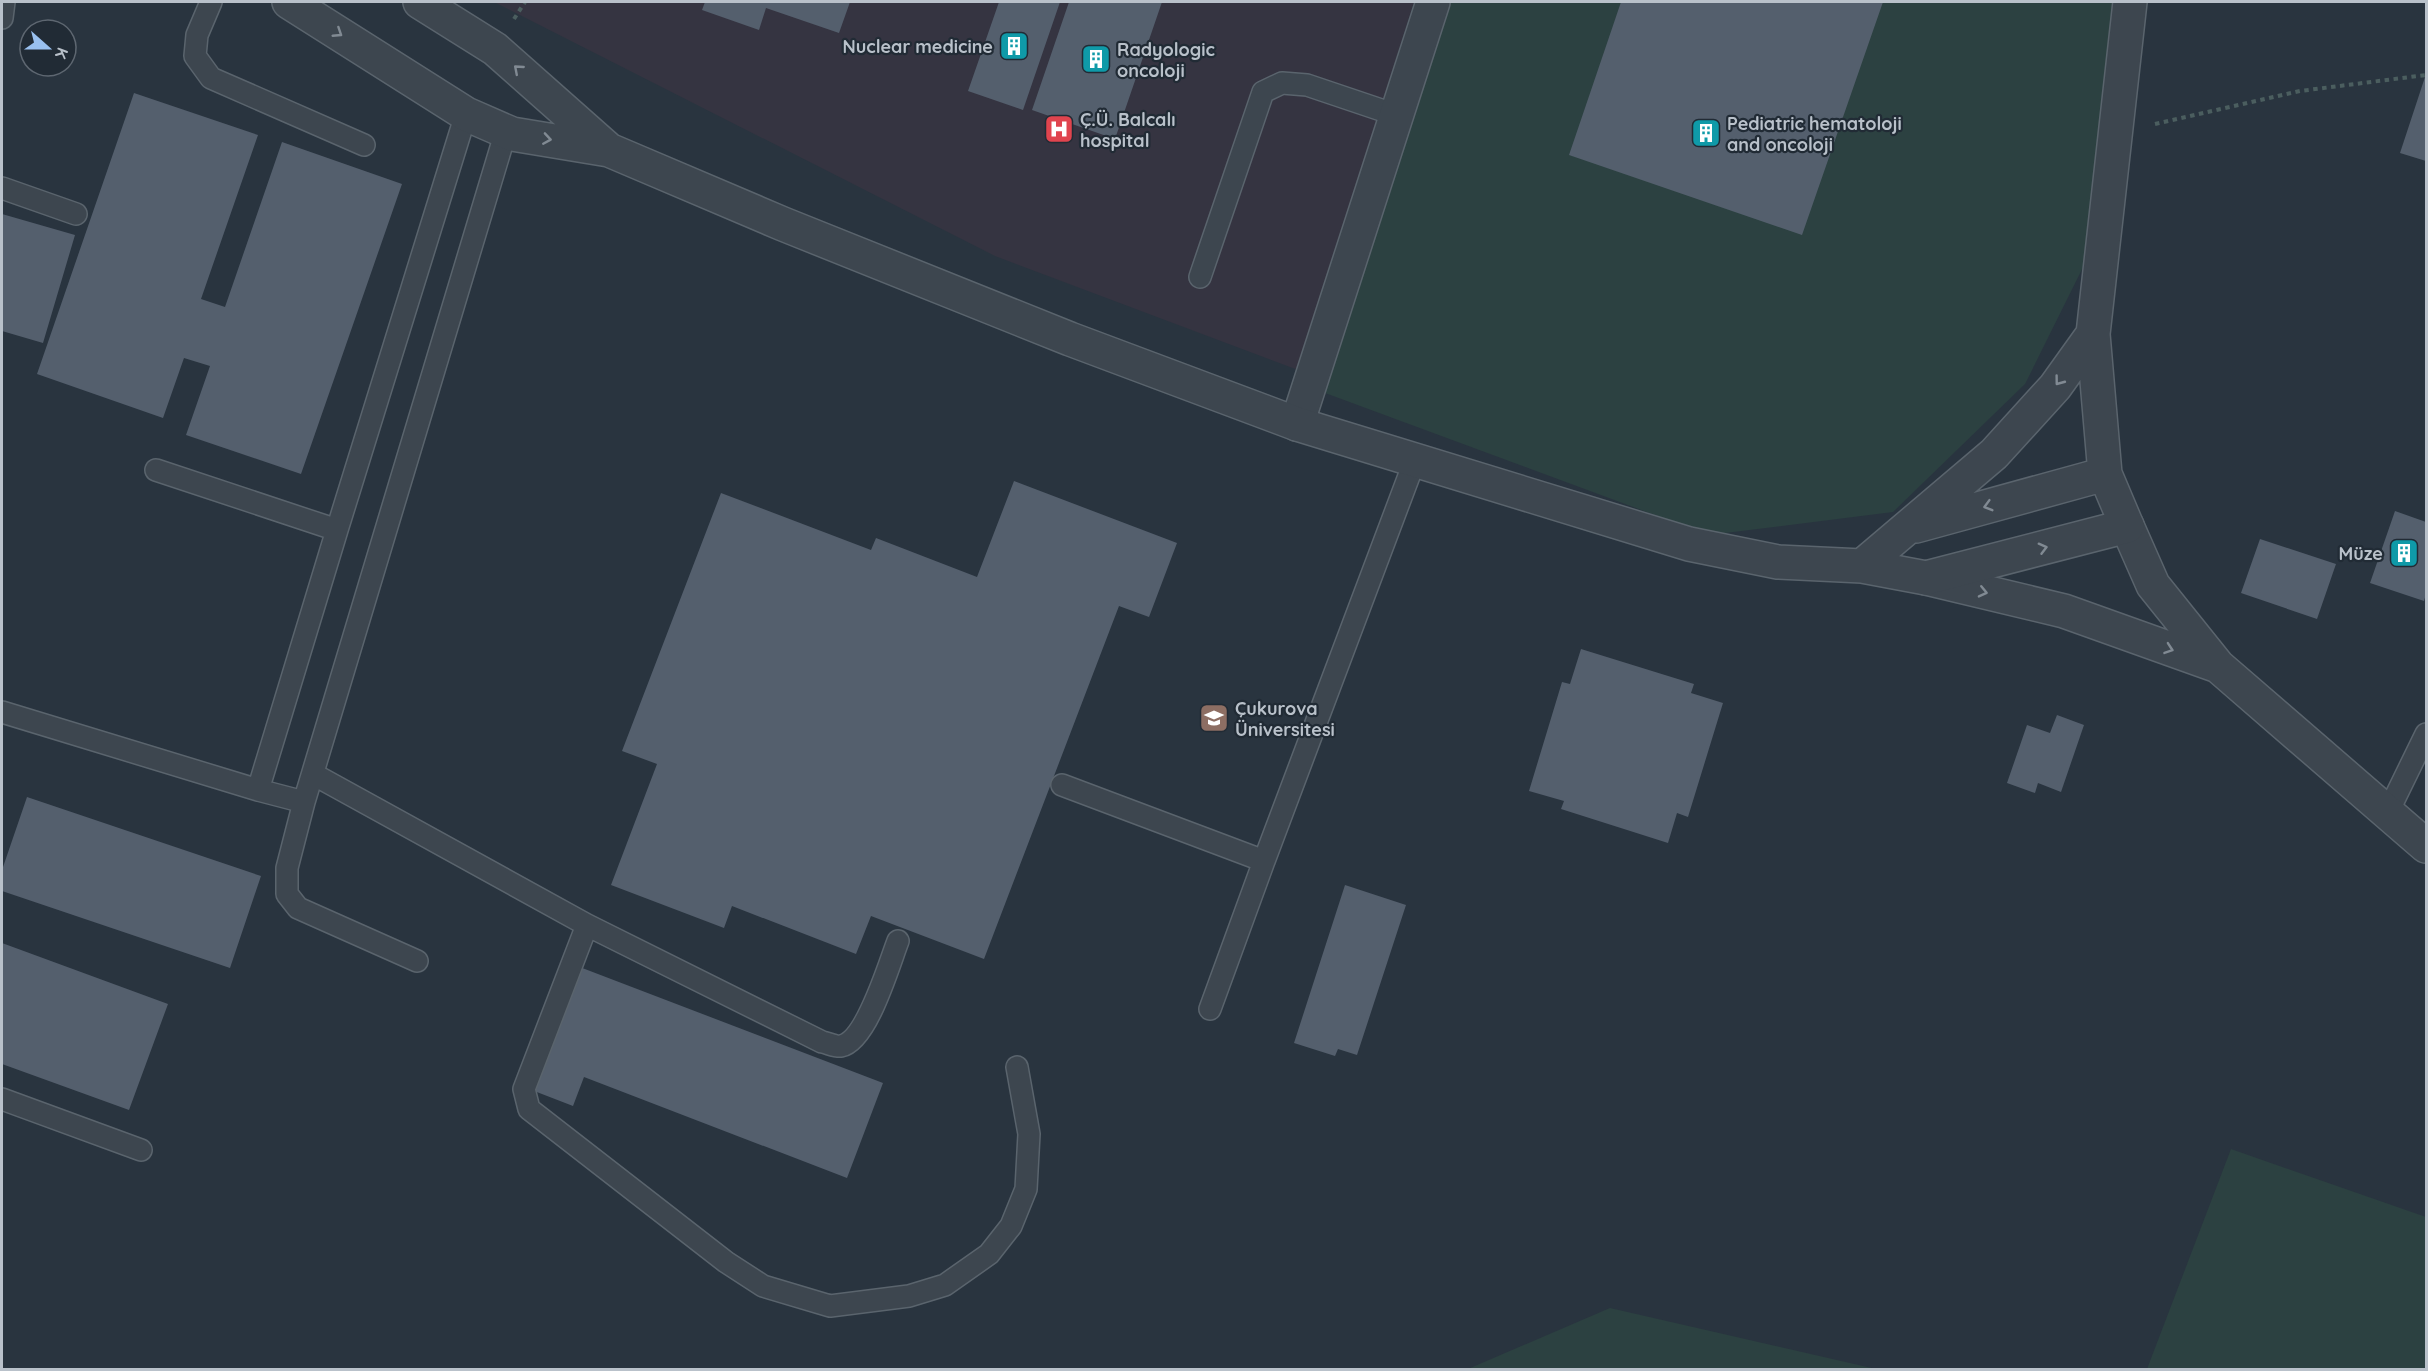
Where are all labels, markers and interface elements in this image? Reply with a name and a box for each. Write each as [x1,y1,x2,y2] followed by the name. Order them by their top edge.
[18,18,78,78] north arrow
[332,26,342,38] one-way arrow
[998,30,1030,62] building icon: Nuclear medicine
[843,35,993,58] place label: Nuclear medicine
[1117,38,1215,82] place label: Radyologic oncoloji
[1080,43,1112,75] building icon: Radyologic oncoloji
[51,45,73,62] text: K
[514,65,525,76] one-way arrow
[1080,108,1176,152] place label: Ç.Ü. Balcalı hospital
[1727,112,1902,156] place label: Pediatric hematoloji and oncoloji
[1043,113,1075,145] hospital icon: Ç.Ü. Balcalı hospital
[1690,117,1722,149] building icon: Pediatric hematoloji and oncoloji
[543,133,552,145] one-way arrow
[2056,375,2067,386] one-way arrow
[1983,499,1994,511] one-way arrow
[2388,537,2420,569] building icon: Müze
[2339,542,2383,565] place label: Müze
[2037,543,2048,555] one-way arrow
[1977,585,1987,598] one-way arrow
[2163,641,2174,654] one-way arrow
[1235,697,1335,741] place label: Çukurova Üniversitesi
[1198,702,1230,734] school or university icon: Çukurova Üniversitesi

